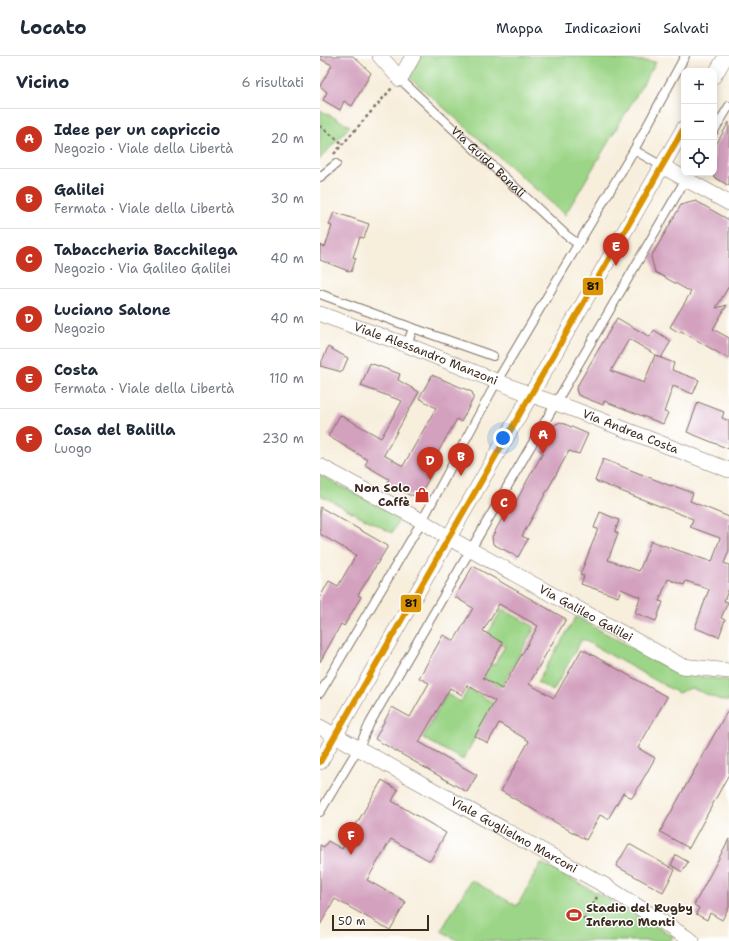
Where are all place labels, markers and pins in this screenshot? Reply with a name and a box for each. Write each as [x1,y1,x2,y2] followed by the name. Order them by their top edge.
[603,233,629,266] pin: E
[530,421,556,454] pin: A
[448,443,474,476] pin: B
[417,447,443,480] pin: D
[354,480,410,510] place label: Non Solo Caffè
[413,486,431,504] shop icon: Non Solo Caffè
[491,489,517,522] pin: C
[338,822,364,855] pin: F
[586,900,693,930] place label: Stadio del Rugby Inferno Monti
[565,906,583,924] sports icon: Stadio del Rugby Inferno Monti

